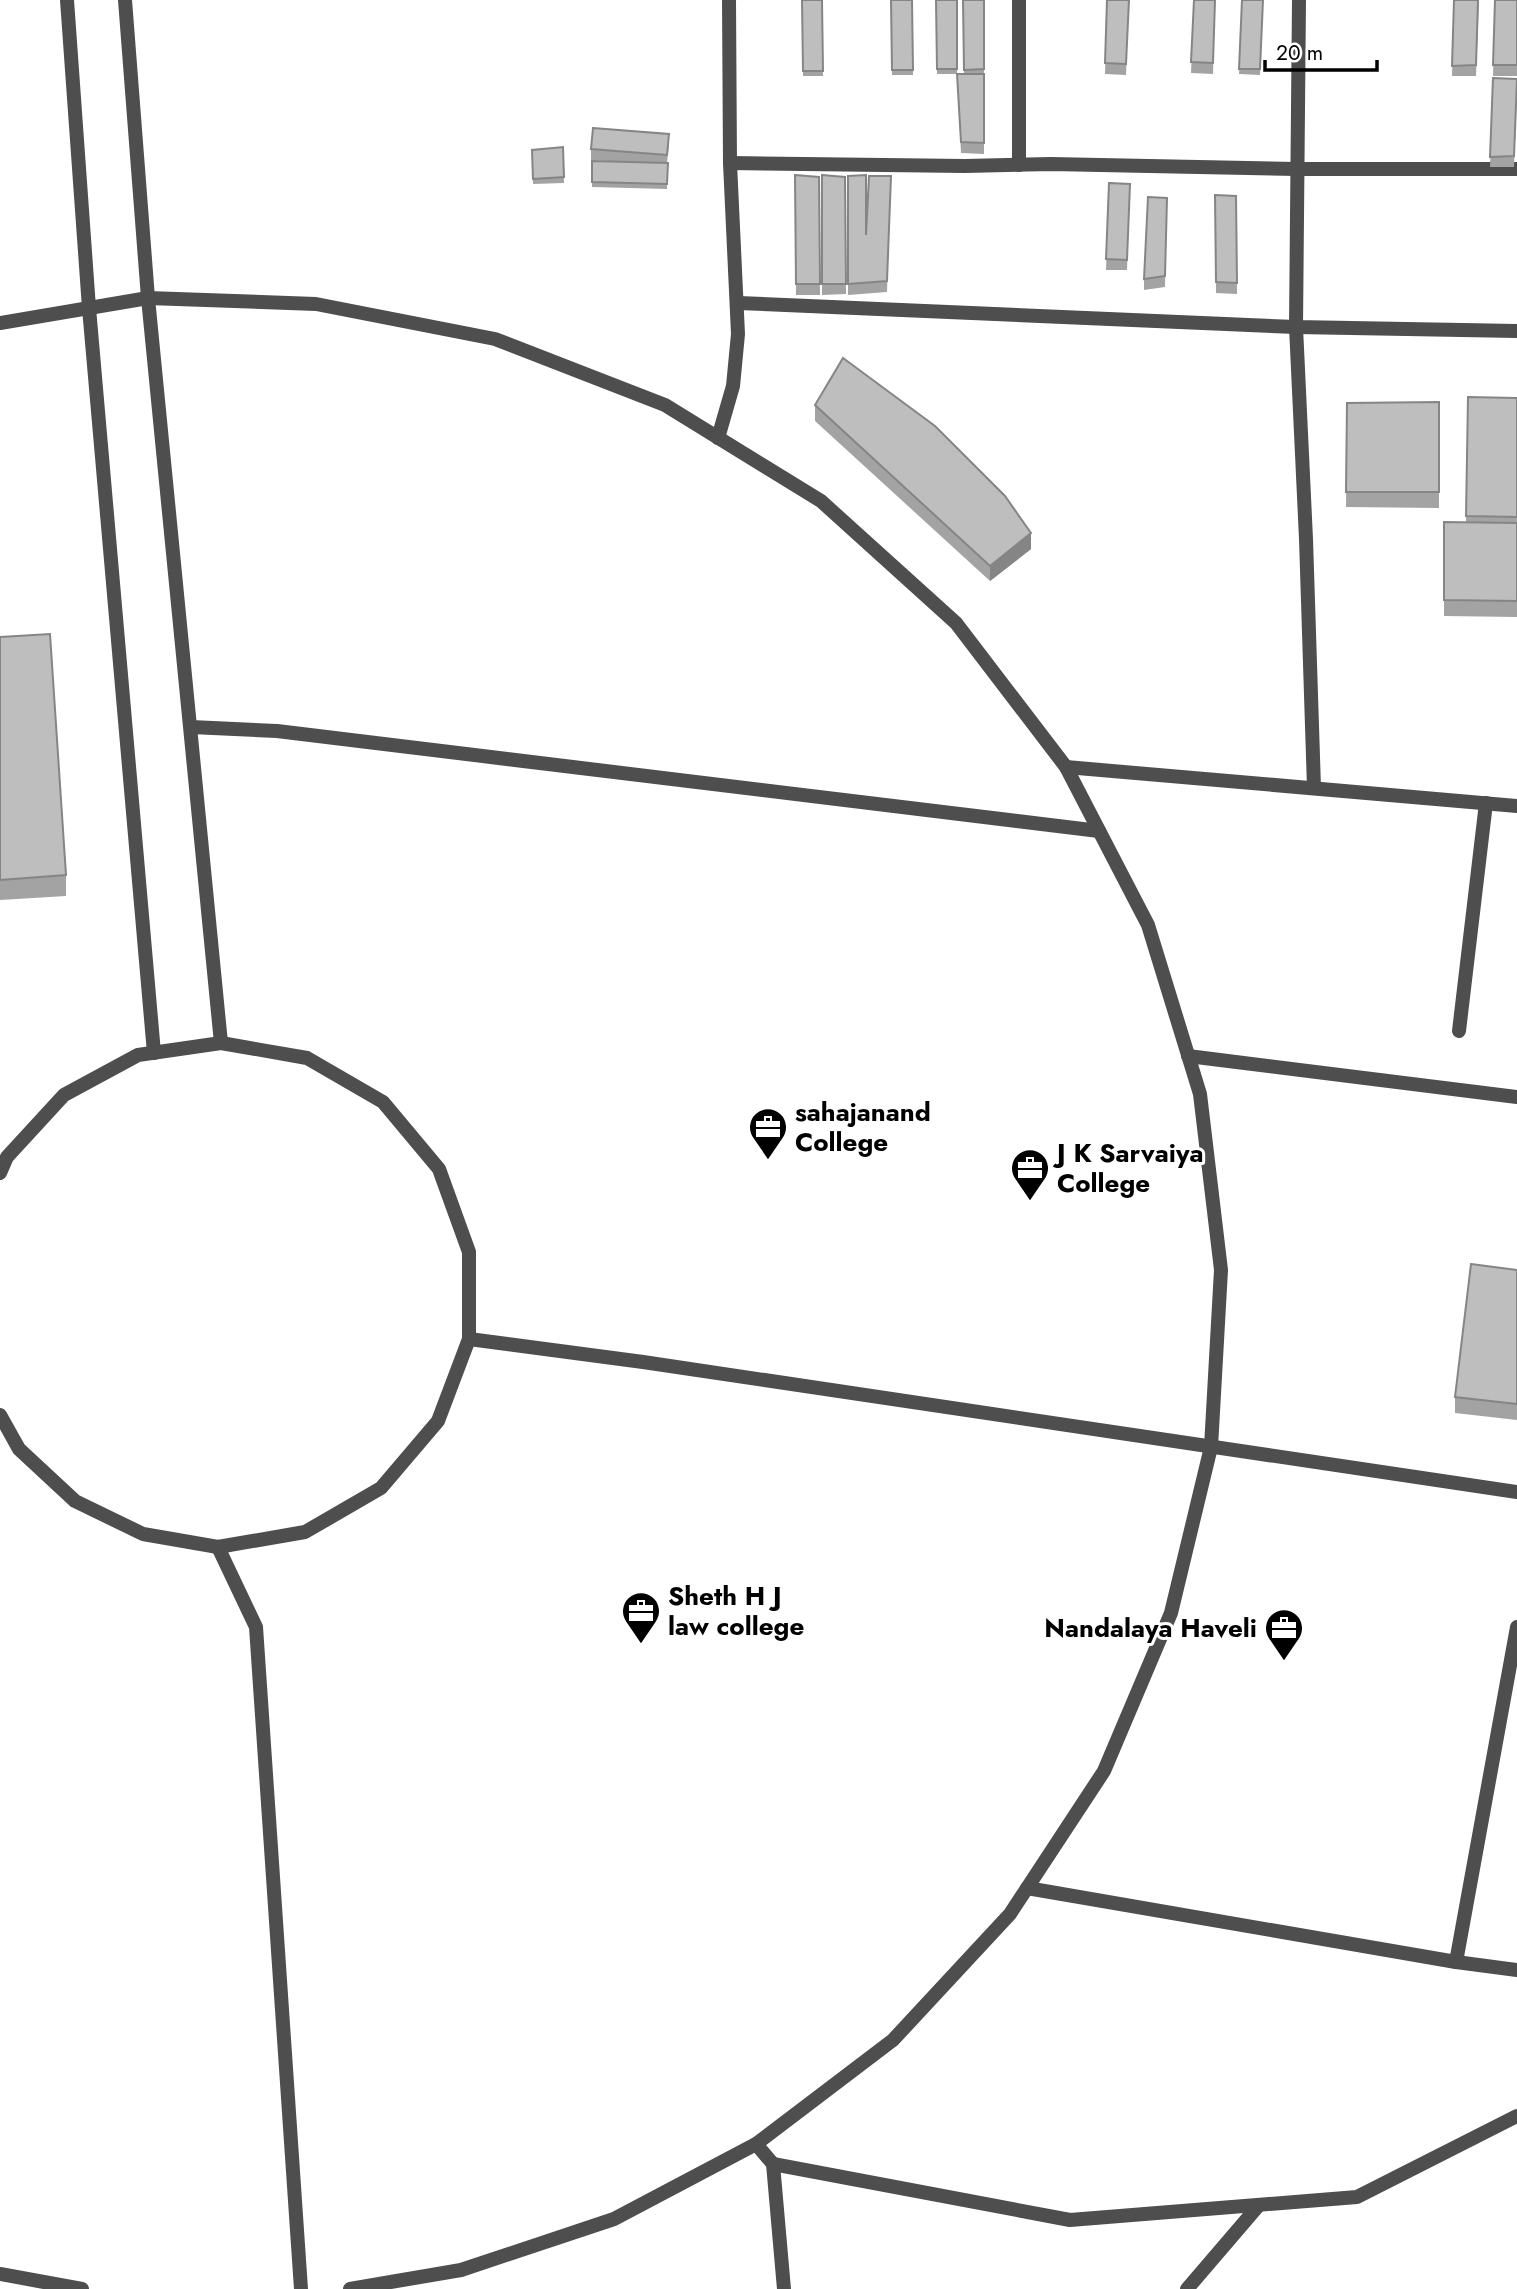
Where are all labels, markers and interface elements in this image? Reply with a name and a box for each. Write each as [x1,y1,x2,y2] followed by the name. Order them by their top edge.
[1265,28,1377,72] scale bar
[1276,38,1323,68] text: 20 m
[795,1093,931,1161] place label: sahajanand College
[747,1106,789,1161] office icon: sahajanand College
[1052,1134,1204,1202] place label: J K Sarvaiya College
[1009,1147,1051,1202] office icon: J K Sarvaiya College
[668,1577,804,1645] place label: Sheth H J law college
[620,1590,662,1645] office icon: Sheth H J law college
[1263,1607,1305,1662] office icon: Nandalaya Haveli
[1044,1609,1257,1647] place label: Nandalaya Haveli

